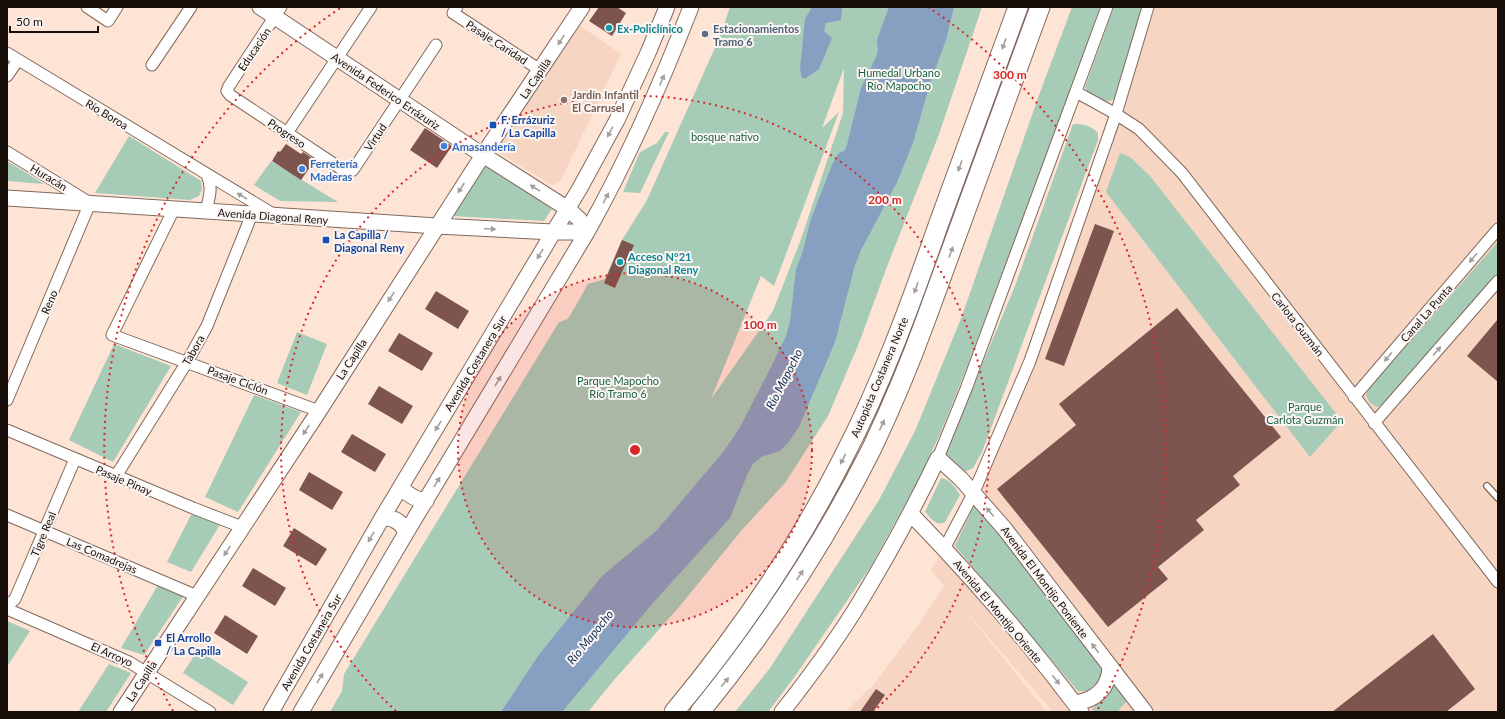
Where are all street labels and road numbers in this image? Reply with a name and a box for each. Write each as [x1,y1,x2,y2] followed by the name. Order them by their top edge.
[464,17,530,67] street label: Pasaje Caridad
[235,25,273,73] street label: Educación
[329,50,443,132] street label: Avenida Federico Errázuriz
[517,55,553,101] street label: La Capilla
[83,96,131,132] street label: Río Boroa
[266,116,308,150] street label: Progreso
[361,121,389,153] street label: Virtud
[28,161,70,193] street label: Huracán
[217,206,329,226] street label: Avenida Diagonal Reny
[1397,282,1455,344] street label: Canal La Punta
[38,288,60,316] street label: Reno
[1269,289,1327,359] street label: Carlota Guzmán
[441,313,509,413] street label: Avenida Costanera Sur
[848,315,910,439] street label: Autopista Costanera Norte
[179,333,207,367] street label: Tabora
[333,336,369,382] street label: La Capilla
[206,363,270,397] street label: Pasaje Ciclón
[94,462,154,498] street label: Pasaje Pinay
[28,510,58,558] street label: Tigre Real
[999,523,1092,641] street label: Avenida El Montijo Poniente
[65,534,139,576] street label: Las Comadrejas
[951,557,1045,666] street label: Avenida El Montijo Oriente
[278,591,344,693] street label: Avenida Costanera Sur
[89,639,135,669] street label: El Arroyo
[123,658,159,704] street label: La Capilla

